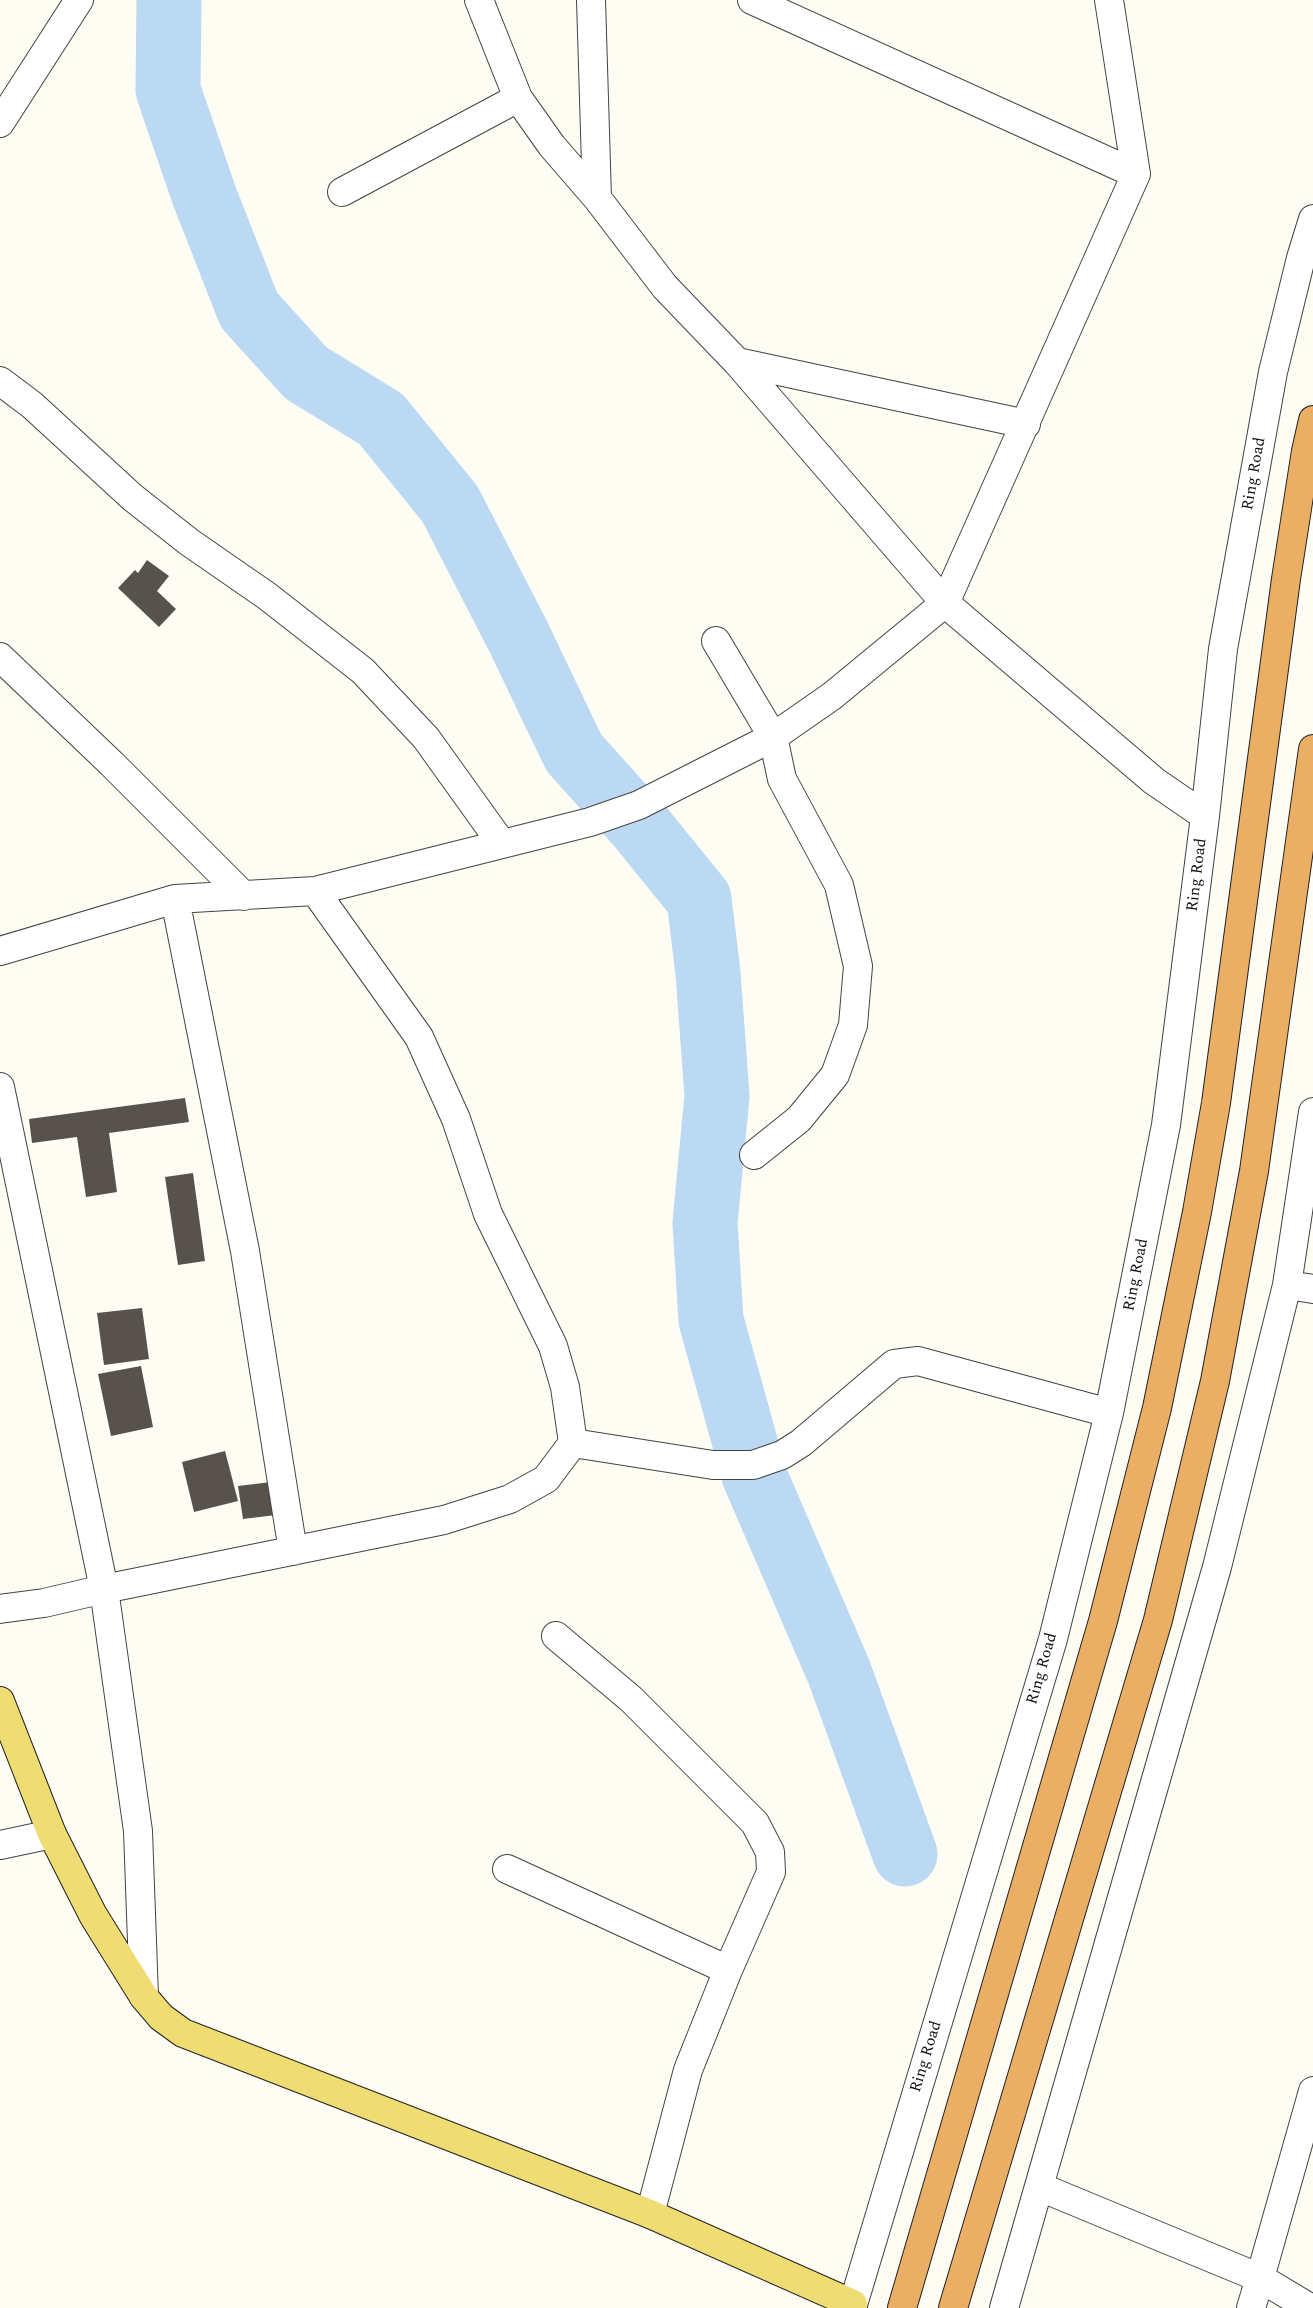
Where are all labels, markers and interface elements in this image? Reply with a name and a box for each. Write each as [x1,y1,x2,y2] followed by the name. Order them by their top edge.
[1239,436,1271,512] street label: Ring Road
[1184,837,1212,913] street label: Ring Road
[1121,1237,1153,1313] street label: Ring Road
[1024,1631,1062,1707] street label: Ring Road
[907,2019,947,2095] street label: Ring Road

